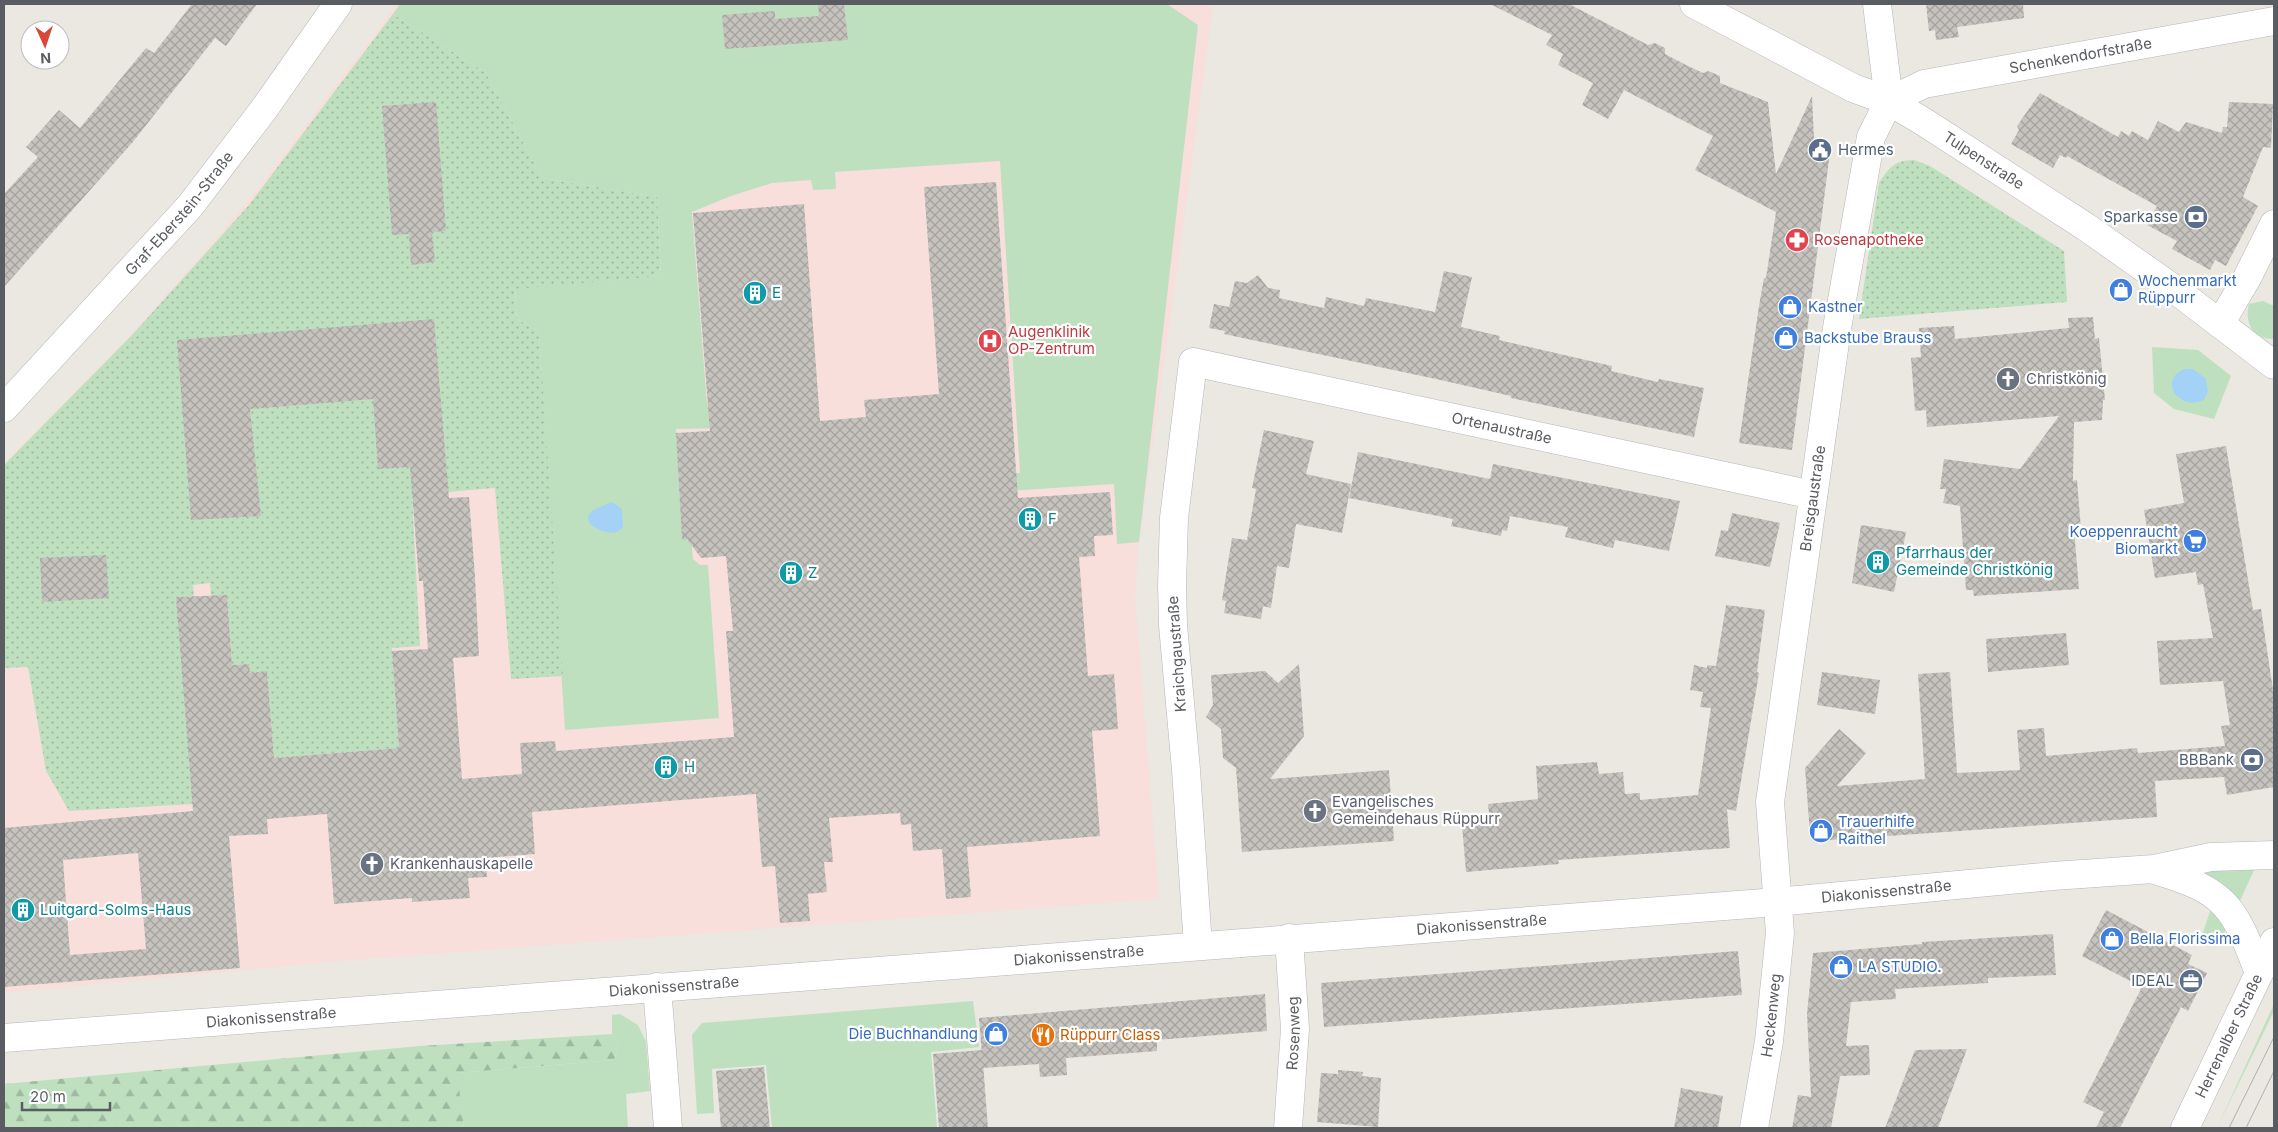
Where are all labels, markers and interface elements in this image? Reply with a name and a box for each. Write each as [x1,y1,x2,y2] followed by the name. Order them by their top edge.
[20,20,70,70] north arrow
[2008,33,2153,77] street label: Schenkendorfstraße
[40,50,51,67] text: N
[1940,127,2028,193] street label: Tulpenstraße
[1807,137,1833,163] public building icon: Hermes
[1838,140,1894,159] place label: Hermes
[121,147,237,279] street label: Graf-Eberstein-Straße
[2183,204,2209,230] bank icon: Sparkasse
[2104,207,2178,226] place label: Sparkasse
[1784,227,1810,253] pharmacy icon: Rosenapotheke
[1814,230,1924,249] place label: Rosenapotheke
[2138,271,2237,307] place label: Wochenmarkt Rüppurr
[2108,277,2134,303] shop icon: Wochenmarkt Rüppurr
[742,280,768,306] building icon: E
[772,283,781,302] place label: E
[1777,294,1803,320] shop icon: Kastner
[1808,297,1863,316] place label: Kastner
[1008,322,1095,358] place label: Augenklinik OP-Zentrum
[1773,325,1799,351] shop icon: Backstube Brauss
[977,328,1003,354] hospital icon: Augenklinik OP-Zentrum
[1804,328,1932,347] place label: Backstube Brauss
[1995,366,2021,392] church icon: Christkönig
[2026,369,2107,388] place label: Christkönig
[1450,408,1554,448] street label: Ortenaustraße
[1796,444,1829,552] street label: Breisgaustraße
[1017,506,1043,532] building icon: F
[1048,509,1057,528] place label: F
[2070,522,2178,558] place label: Koeppenraucht Biomarkt
[2182,528,2208,554] supermarket icon: Koeppenraucht Biomarkt
[1896,543,2053,579] place label: Pfarrhaus der Gemeinde Christkönig
[1865,549,1891,575] building icon: Pfarrhaus der Gemeinde Christkönig
[778,560,804,586] building icon: Z
[808,563,817,582] place label: Z
[1163,595,1190,713] street label: Kraichgaustraße
[2239,747,2265,773] bank icon: BBBank
[2179,750,2235,769] place label: BBBank
[653,754,679,780] building icon: H
[684,757,695,776] place label: H
[1332,792,1500,828] place label: Evangelisches Gemeindehaus Rüppurr
[1302,798,1328,824] church icon: Evangelisches Gemeindehaus Rüppurr
[1838,812,1914,848] place label: Trauerhilfe Raithel
[1808,818,1834,844] shop icon: Trauerhilfe Raithel
[359,851,385,877] church icon: Krankenhauskapelle
[390,854,533,873] place label: Krankenhauskapelle
[1820,876,1952,907] street label: Diakonissenstraße
[10,897,36,923] building icon: Luitgard-Solms-Haus
[40,900,191,919] place label: Luitgard-Solms-Haus
[1416,910,1548,939] street label: Diakonissenstraße
[2099,926,2125,952] shop icon: Bella Florissima
[2130,929,2241,948] place label: Bella Florissima
[1013,941,1145,970] street label: Diakonissenstraße
[1828,954,1854,980] shop icon: LA STUDIO.
[1858,957,1942,976] place label: LA STUDIO.
[2178,968,2204,994] office icon: IDEAL
[2131,971,2174,990] place label: IDEAL
[2191,971,2266,1101] street label: Herrenalber Straße
[608,972,740,1001] street label: Diakonissenstraße
[1756,973,1785,1059] street label: Heckenweg
[1282,996,1304,1071] street label: Rosenweg
[205,1003,337,1031] street label: Diakonissenstraße
[983,1021,1009,1047] shop icon: Die Buchhandlung
[1030,1022,1056,1048] restaurant icon: Rüppurr Class
[849,1024,978,1043] place label: Die Buchhandlung
[1060,1025,1160,1044] place label: Rüppurr Class
[22,1080,110,1112] scale bar
[30,1087,66,1106] text: 20 m

